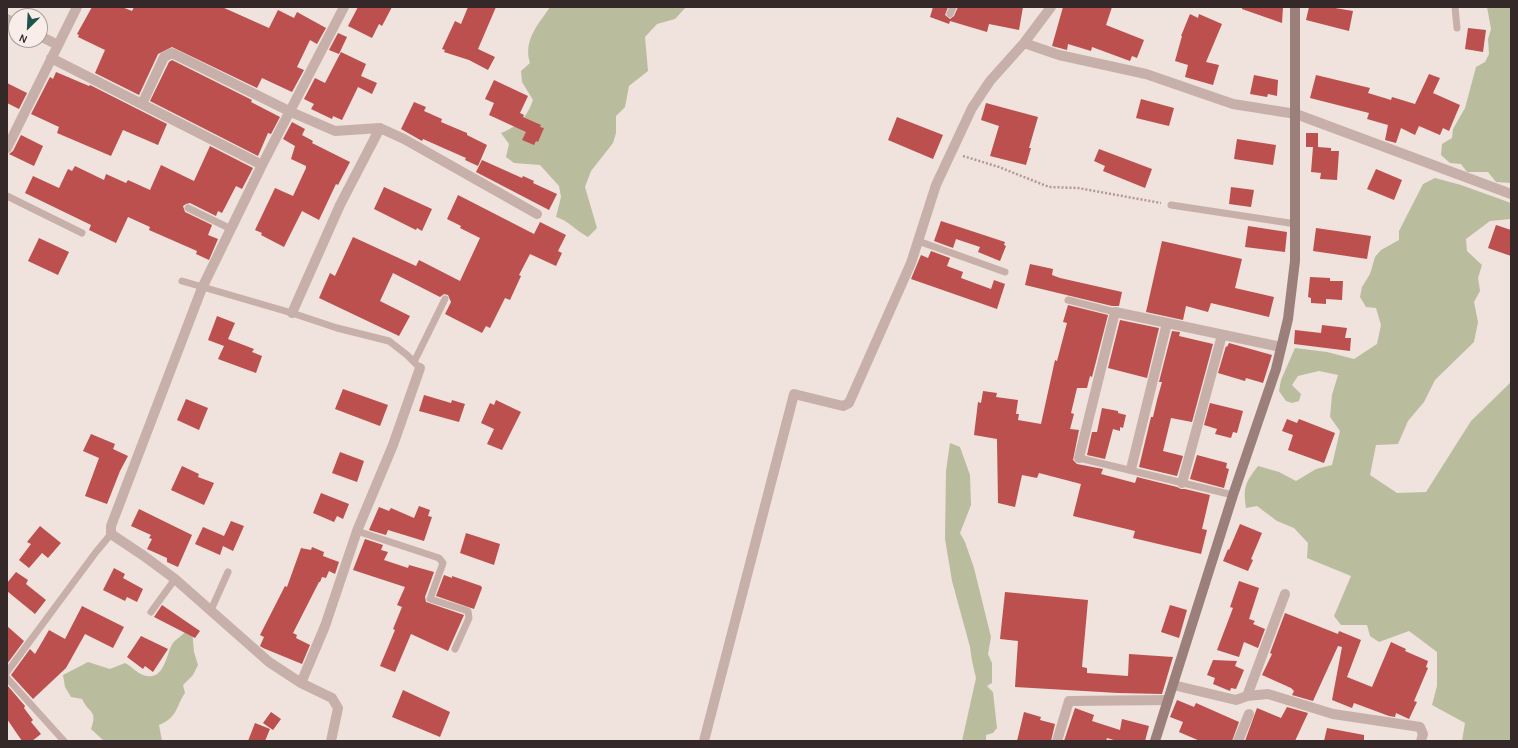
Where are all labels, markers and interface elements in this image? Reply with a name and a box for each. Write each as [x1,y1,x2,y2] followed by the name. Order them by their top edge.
[8,8,48,48] north arrow
[17,31,30,46] text: N

